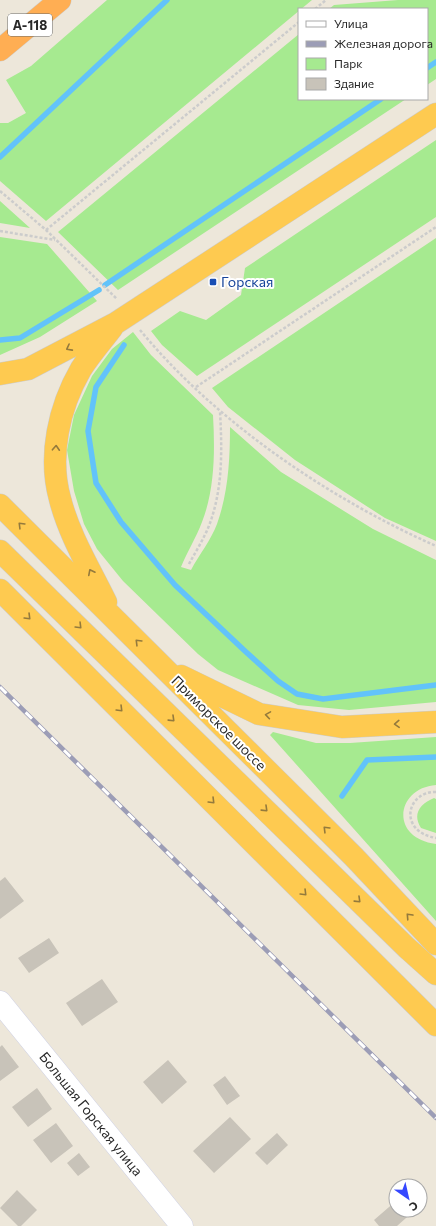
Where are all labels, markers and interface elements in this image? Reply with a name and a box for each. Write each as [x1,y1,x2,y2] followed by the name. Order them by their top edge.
[298,8,428,100] legend
[8,14,52,36] road number: А-118
[334,16,368,30] text: Улица
[334,36,433,50] text: Железная дорога
[334,56,363,70] text: Парк
[334,76,374,90] text: Здание
[221,273,273,290] place label: Горская
[208,277,218,287] marker: Горская
[66,343,73,351] one-way arrow
[52,445,61,451] one-way arrow
[18,522,26,530] one-way arrow
[88,568,96,576] one-way arrow
[23,612,31,620] one-way arrow
[74,621,82,629] one-way arrow
[135,639,143,647] one-way arrow
[168,672,270,774] street label: Приморское шоссе
[115,704,123,712] one-way arrow
[265,711,271,720] one-way arrow
[167,714,175,721] one-way arrow
[394,720,400,728] one-way arrow
[207,796,215,804] one-way arrow
[260,805,268,812] one-way arrow
[323,826,331,834] one-way arrow
[299,888,307,896] one-way arrow
[353,896,361,903] one-way arrow
[407,913,414,921] one-way arrow
[36,1048,147,1179] street label: Большая Горская улица
[388,1178,428,1218] north arrow
[407,1199,421,1214] text: С

